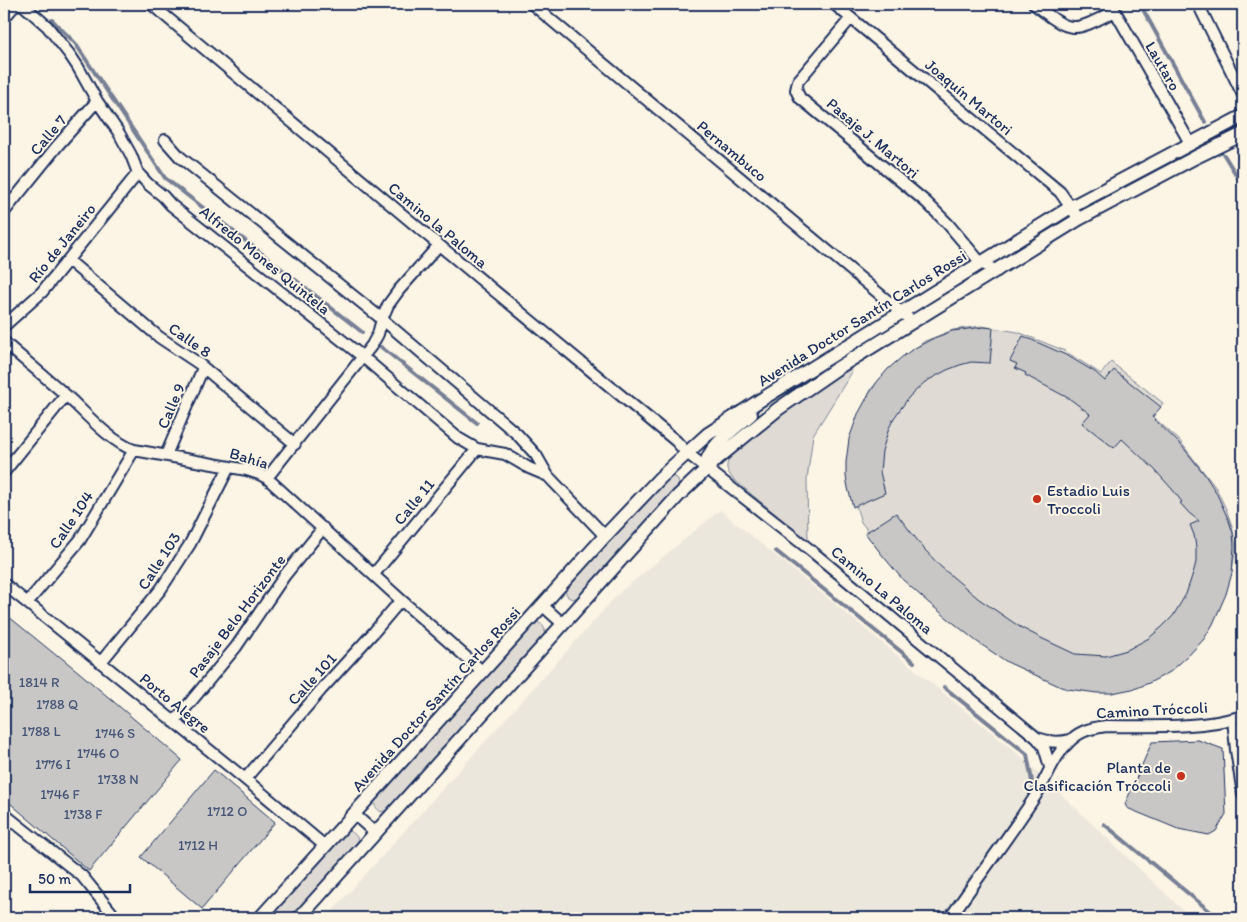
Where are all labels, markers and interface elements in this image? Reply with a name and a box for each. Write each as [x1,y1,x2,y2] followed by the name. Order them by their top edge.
[1141,38,1185,94] street label: Lautaro
[921,55,1017,139] street label: Joaquín Martori
[823,94,923,182] street label: Pasaje J. Martori
[26,111,70,159] street label: Calle 7
[693,116,771,186] street label: Pernambuco
[384,178,492,272] street label: Camino la Paloma
[24,200,100,286] street label: Río de Janeiro
[196,201,334,319] street label: Alfredo Mones Quintela
[754,246,970,390] street label: Avenida Doctor Santín Carlos Rossi
[165,319,215,362] street label: Calle 8
[153,381,189,431] street label: Calle 9
[227,443,271,473] street label: Bahía
[390,475,439,529] street label: Calle 11
[1047,481,1130,518] place label: Estadio Luis Troccoli
[45,487,97,553] street label: Calle 104
[1031,493,1043,505] marker: Estadio Luis Troccoli
[133,528,185,593] street label: Calle 103
[827,542,937,639] street label: Camino La Paloma
[184,550,290,681] street label: Pasaje Belo Horizonte
[348,603,524,795] street label: Avenida Doctor Santín Carlos Rossi
[284,649,341,709] street label: Calle 101
[136,669,214,737] street label: Porto Alegre
[19,674,59,691] house number: 1814 R
[36,696,78,713] house number: 1788 Q
[1096,698,1208,722] street label: Camino Tróccoli
[21,723,61,740] house number: 1788 L
[95,725,135,742] house number: 1746 S
[77,745,119,762] house number: 1746 O
[35,756,71,773] house number: 1776 I
[1024,758,1171,795] place label: Planta de Clasificación Tróccoli
[1175,770,1187,782] marker: Planta de Clasificación Tróccoli
[97,771,139,788] house number: 1738 N
[40,786,81,803] house number: 1746 F
[207,803,247,820] house number: 1712 O
[63,806,103,823] house number: 1738 F
[178,837,218,854] house number: 1712 H
[30,862,130,894] scale bar
[38,870,71,888] text: 50 m

